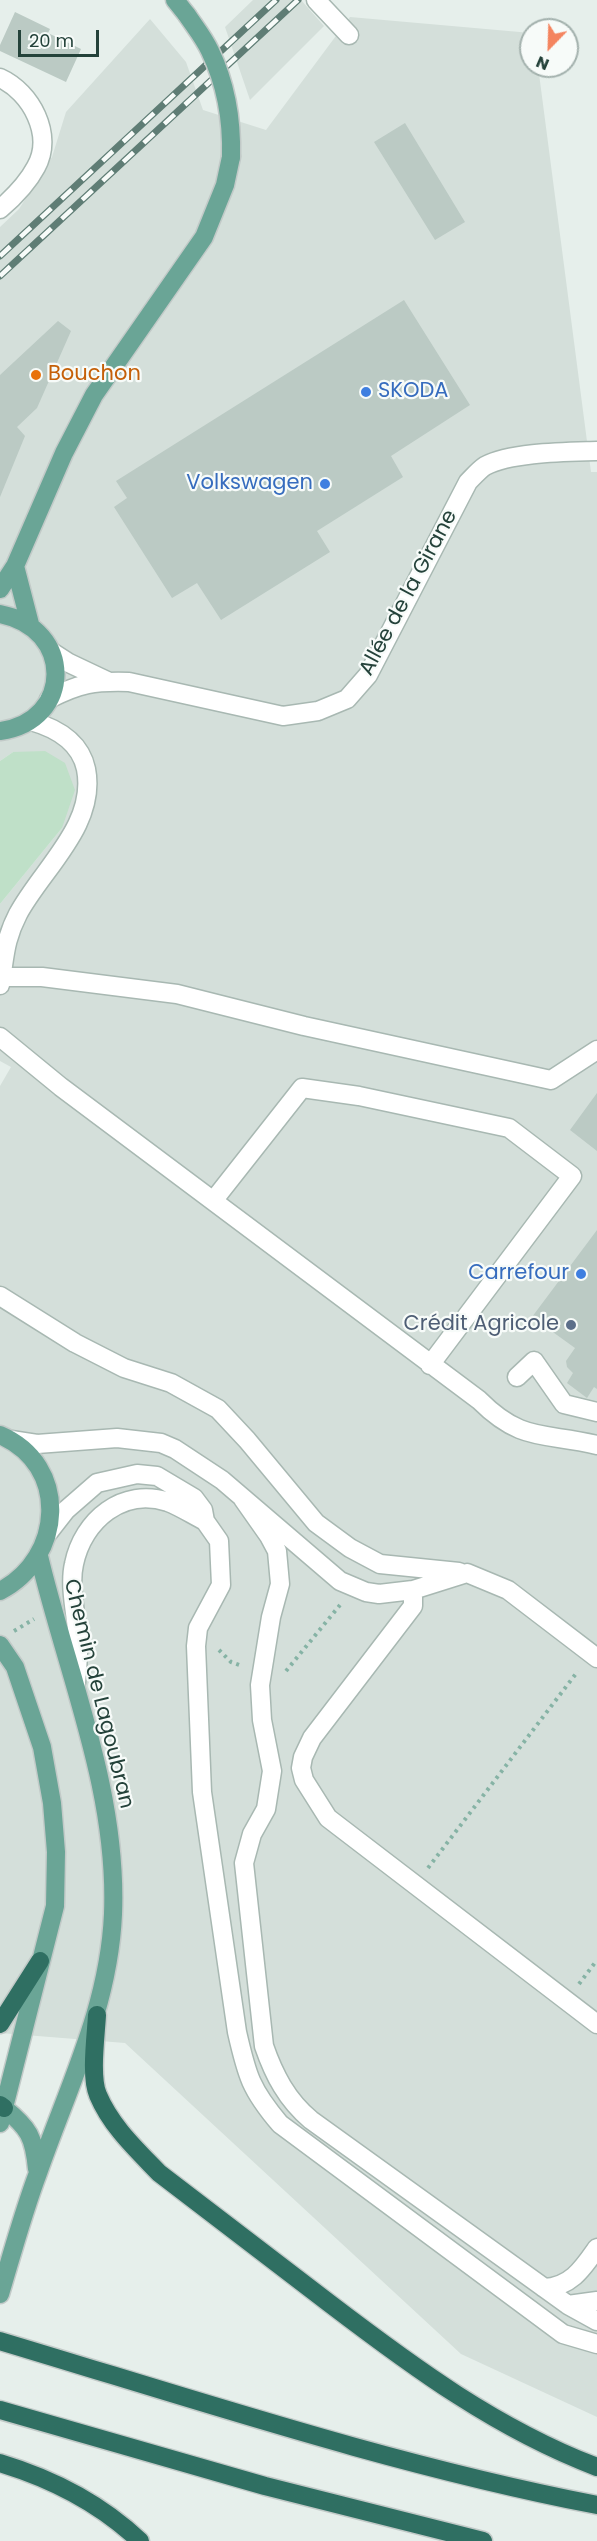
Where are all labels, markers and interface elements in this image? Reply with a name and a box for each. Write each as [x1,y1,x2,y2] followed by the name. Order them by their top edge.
[21,18,102,56] scale bar
[519,18,579,78] north arrow
[29,28,74,53] text: 20 m
[533,50,553,76] text: N
[48,362,141,388] place label: Bouchon
[29,368,43,382] marker: Bouchon
[378,379,448,405] place label: SKODA
[359,385,373,399] marker: SKODA
[186,471,313,497] place label: Volkswagen
[318,477,332,491] marker: Volkswagen
[355,506,463,680] street label: Allée de la Girane
[468,1261,569,1287] place label: Carrefour
[574,1267,588,1281] marker: Carrefour
[404,1312,559,1338] place label: Crédit Agricole
[564,1318,578,1332] marker: Crédit Agricole
[57,1577,139,1811] street label: Chemin de Lagoubran

